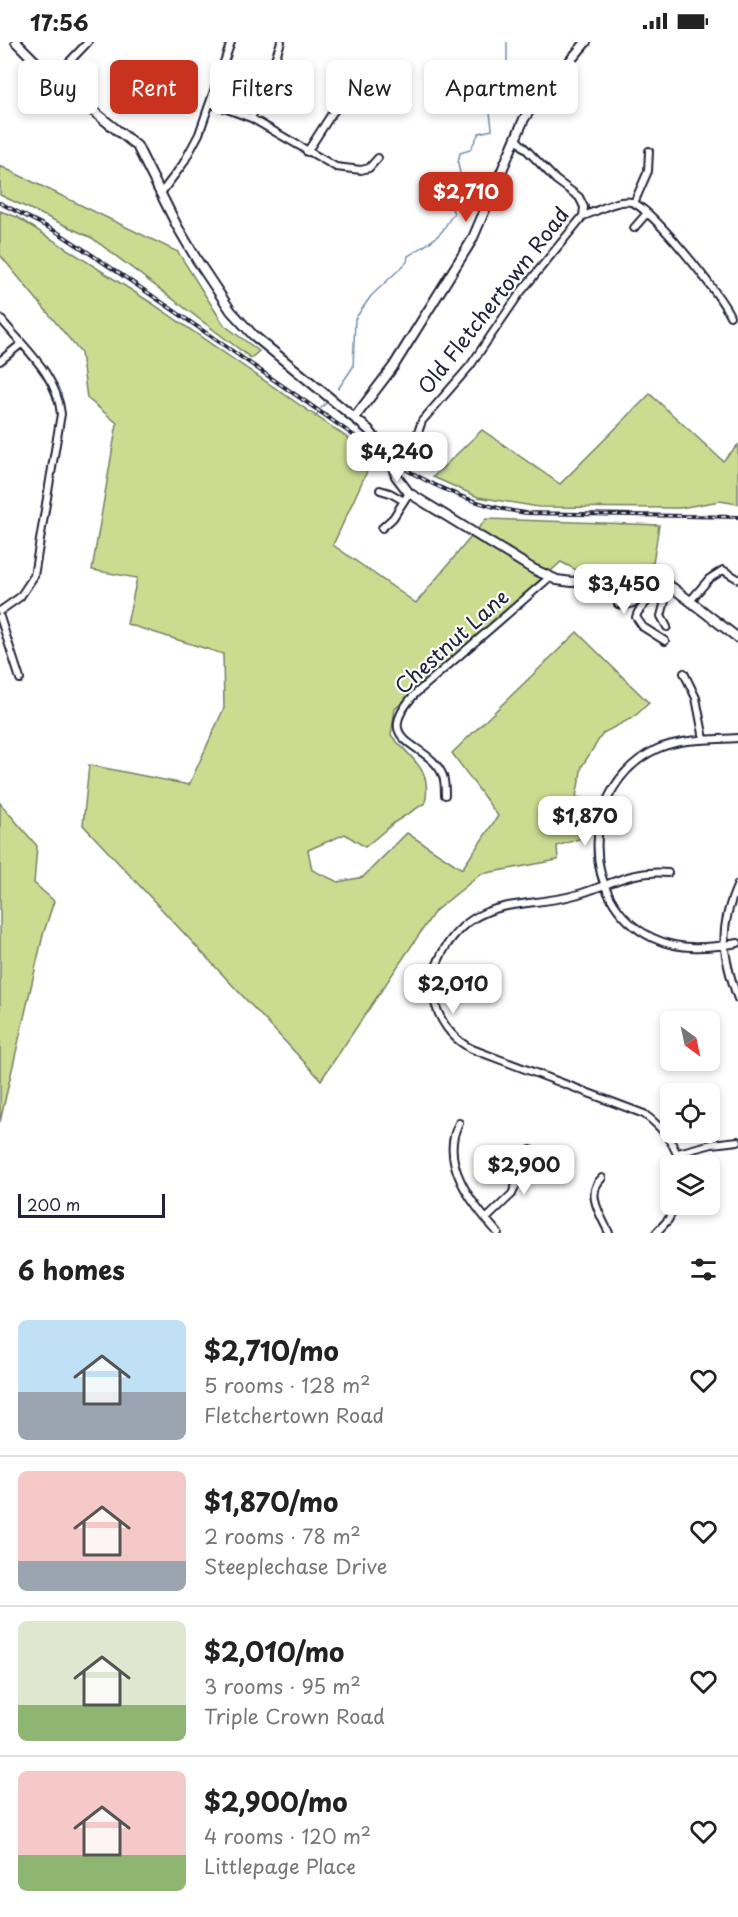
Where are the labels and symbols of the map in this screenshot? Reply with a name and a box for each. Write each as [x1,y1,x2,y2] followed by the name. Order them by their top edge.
[417,172,515,223] pin: $2,710
[409,199,576,400] street label: Old Fletchertown Road
[348,432,446,483] pin: $4,240
[575,564,673,615] pin: $3,450
[386,580,515,701] street label: Chestnut Lane
[536,796,634,847] pin: $1,870
[404,964,502,1015] pin: $2,010
[660,1011,720,1071] north arrow
[475,1145,573,1196] pin: $2,900
[18,1191,165,1218] scale bar

